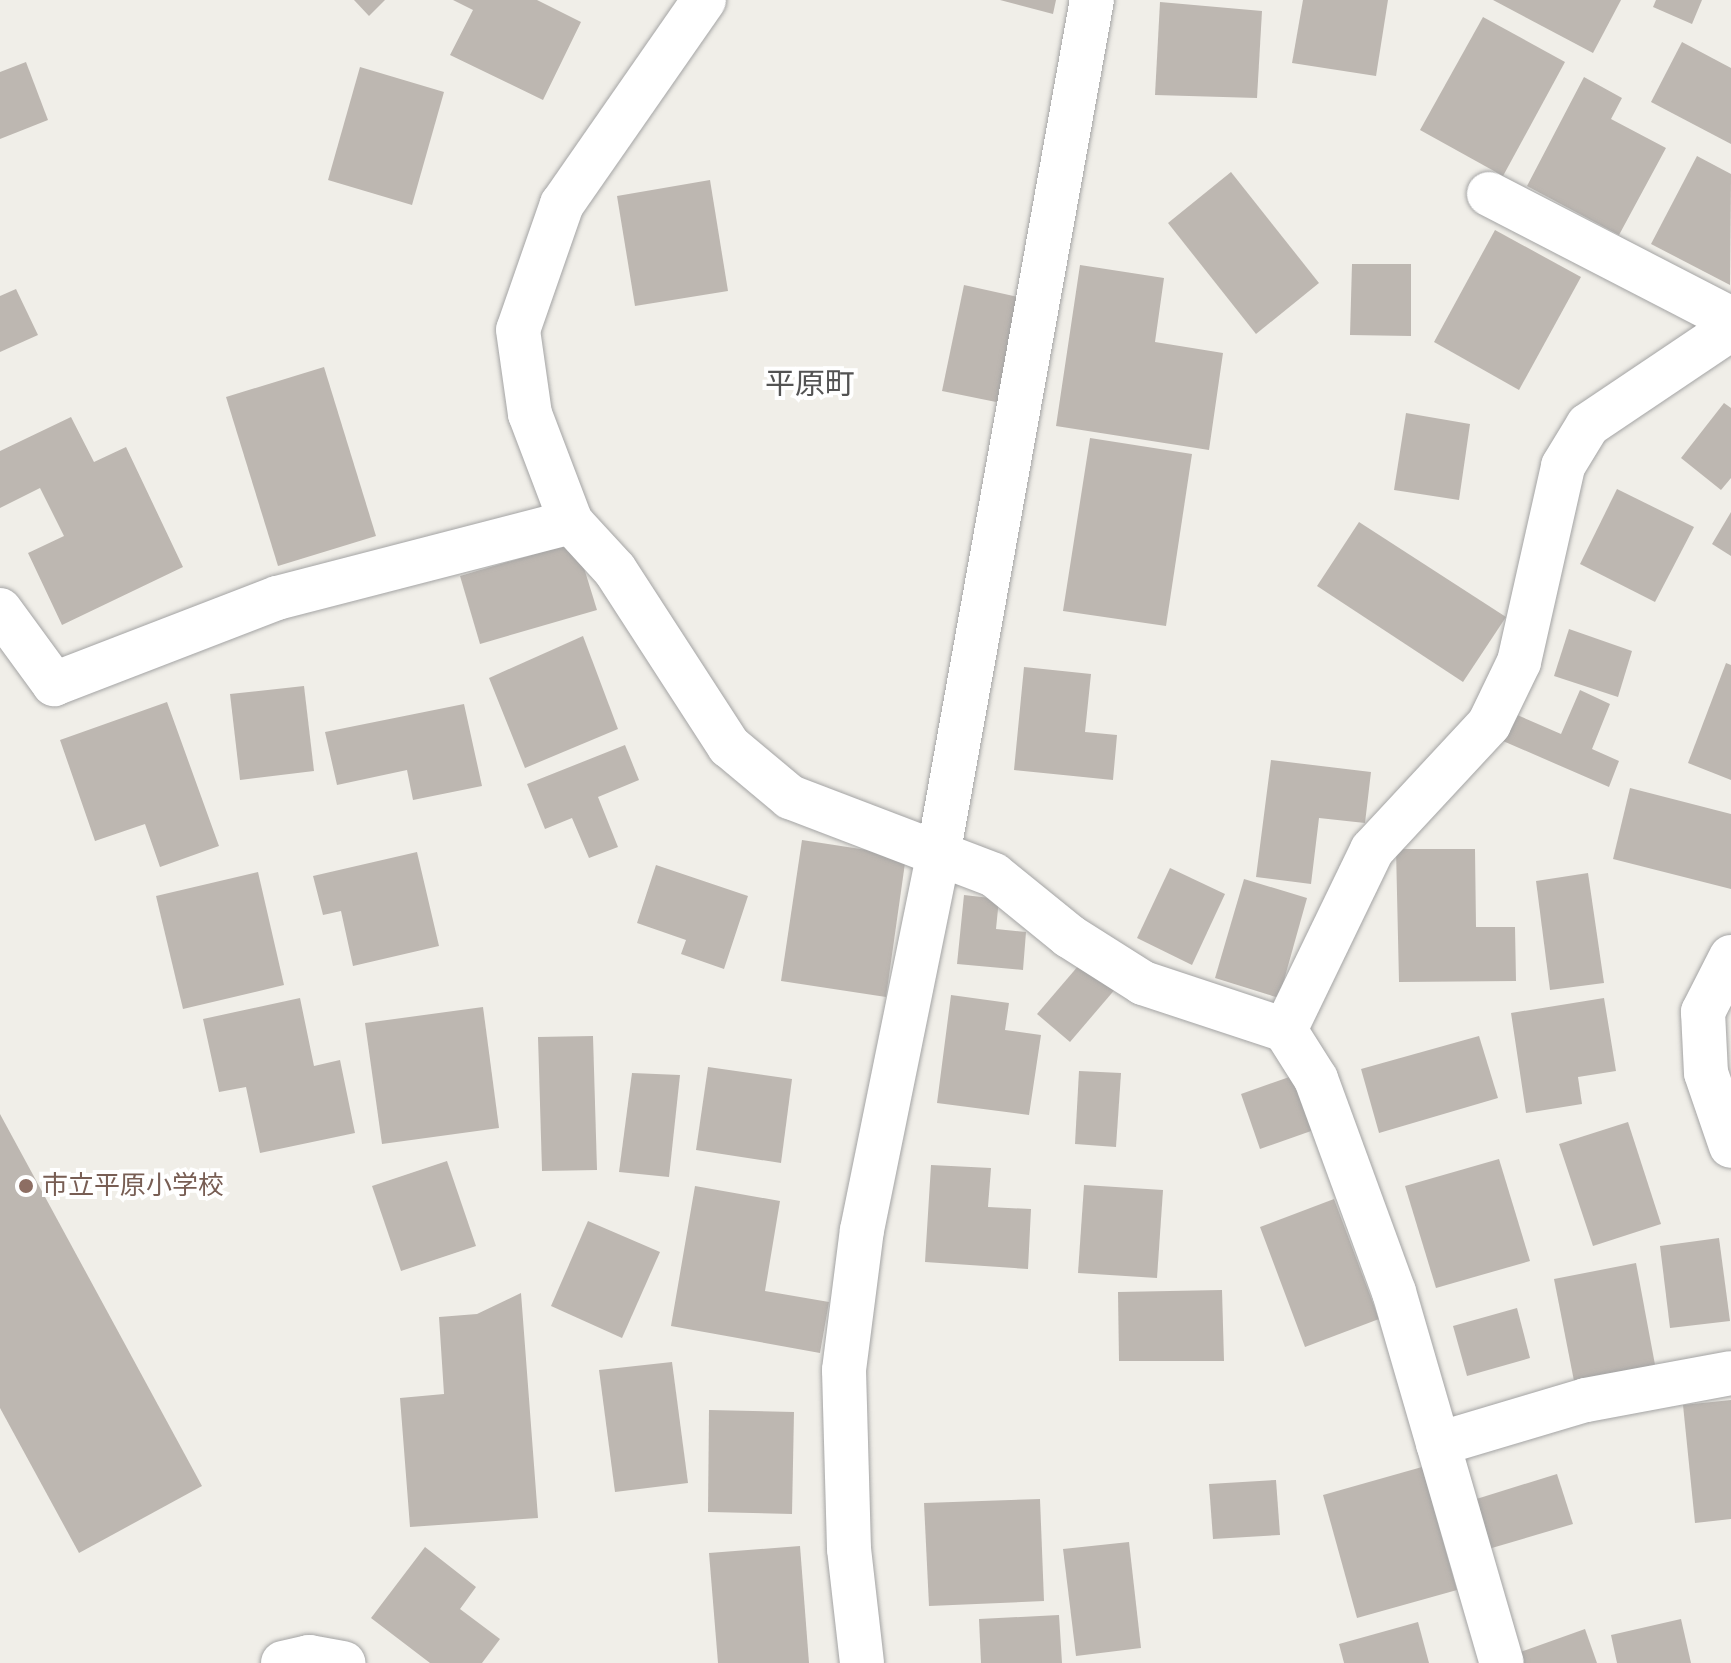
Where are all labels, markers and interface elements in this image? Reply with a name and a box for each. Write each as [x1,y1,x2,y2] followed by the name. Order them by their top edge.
[765,366,855,402] district label: 平原町
[42,1170,224,1202] place label: 市立平原小学校
[17,1177,35,1195] marker: 市立平原小学校

